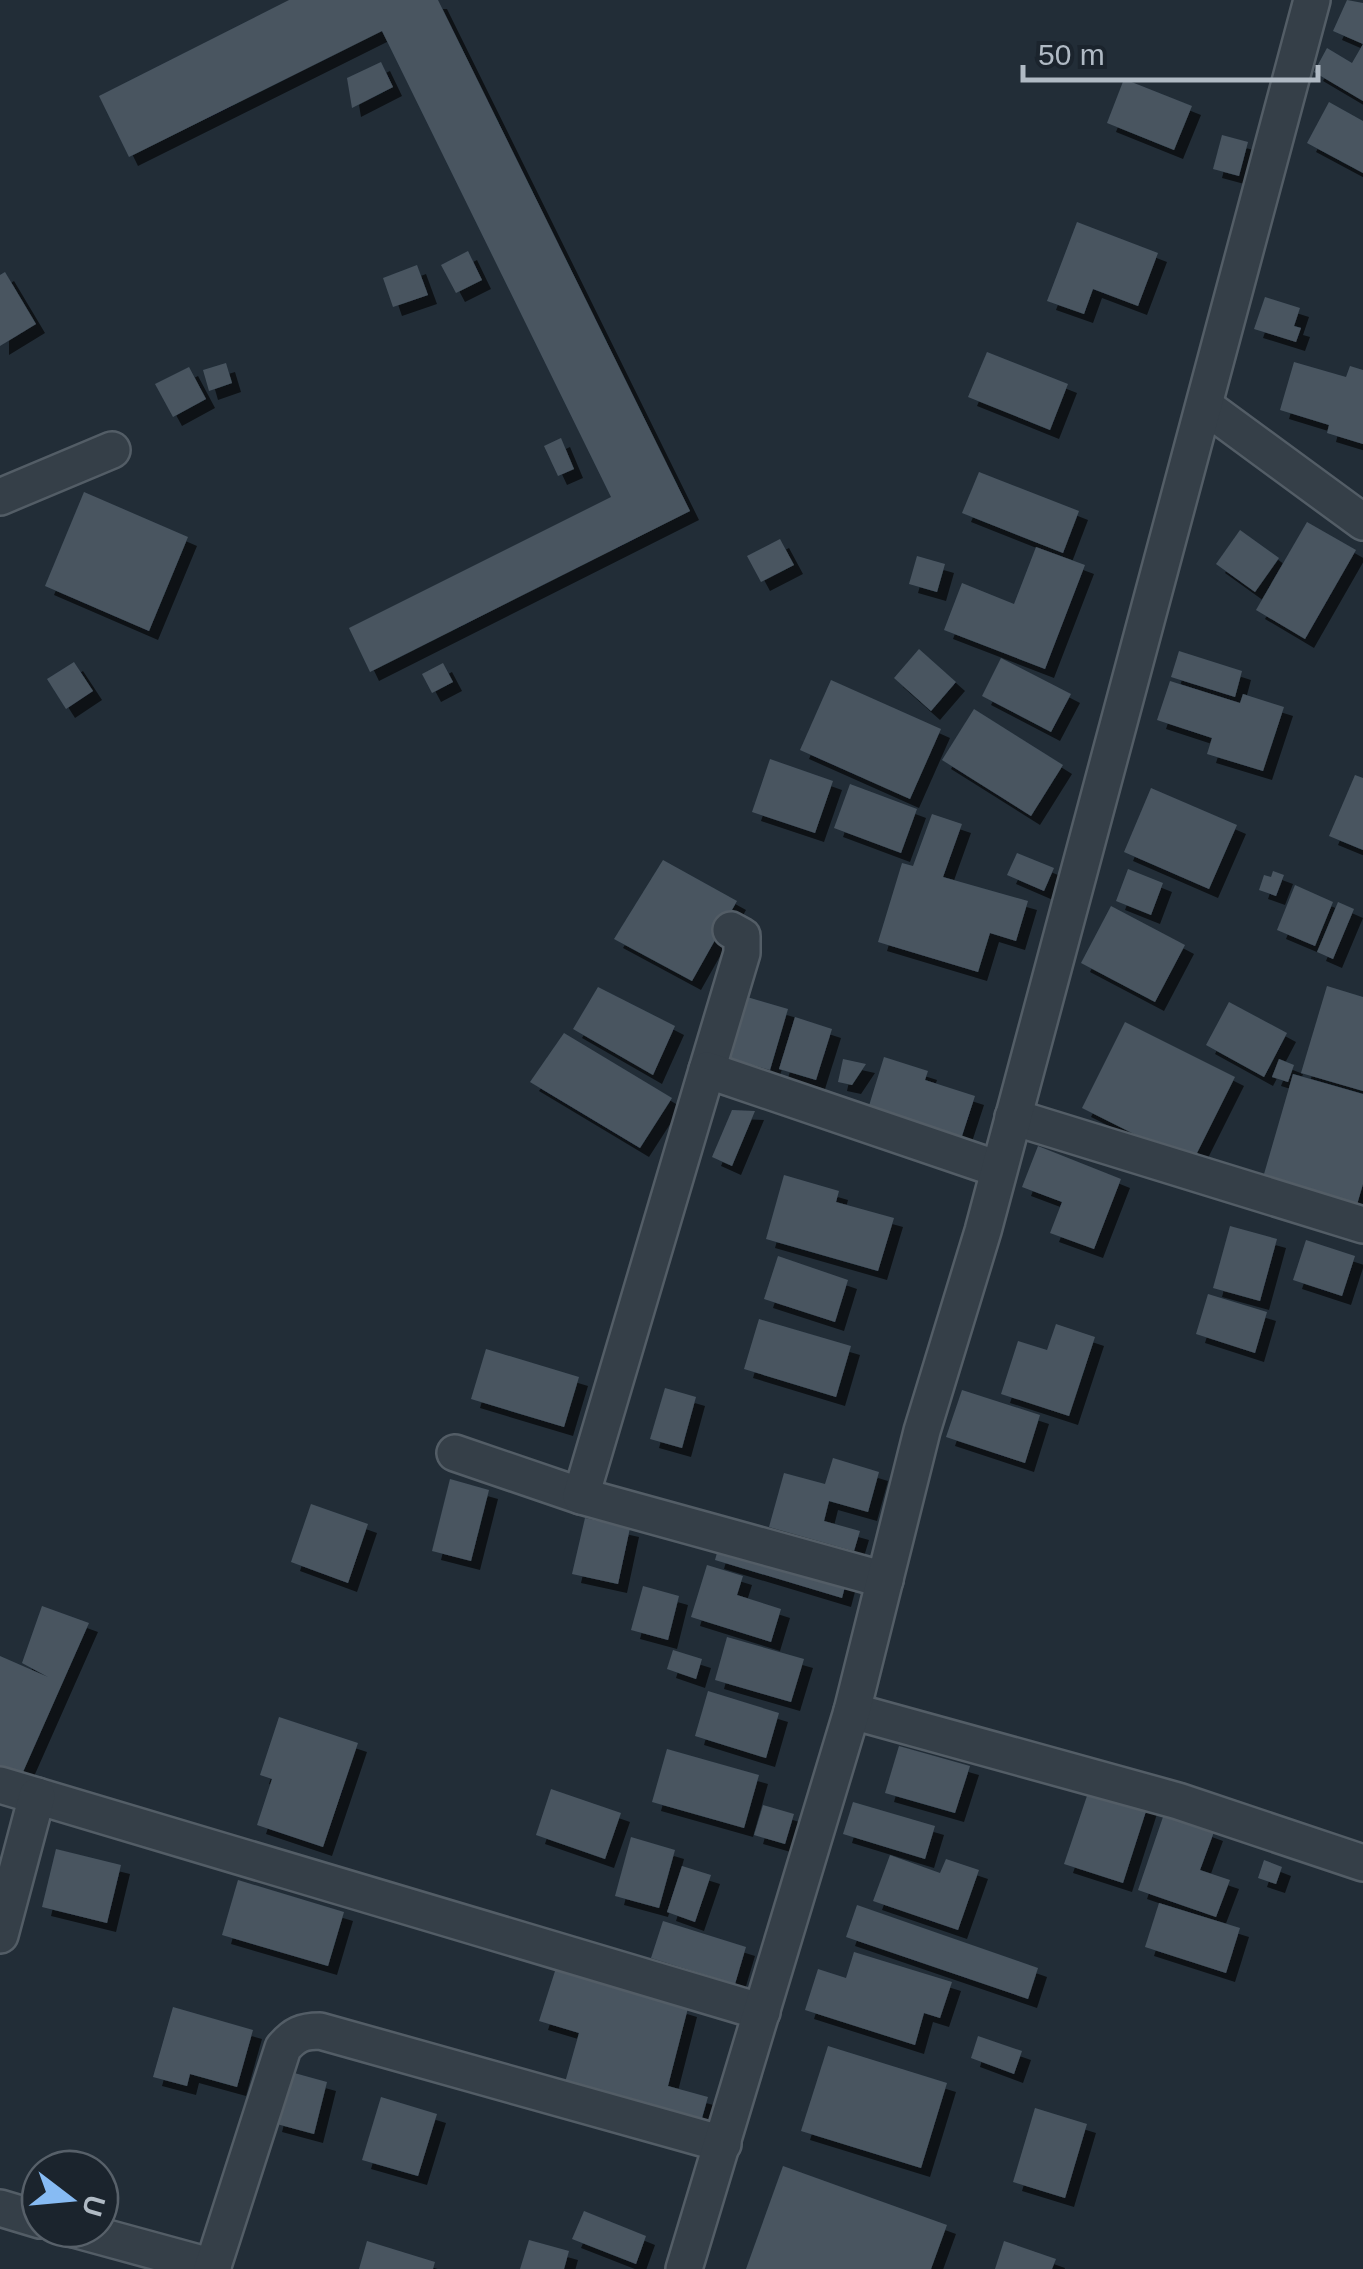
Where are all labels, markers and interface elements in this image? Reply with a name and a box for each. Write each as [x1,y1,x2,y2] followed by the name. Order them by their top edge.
[1023,20,1318,82] scale bar
[1038,38,1105,71] text: 50 m
[20,2149,120,2249] north arrow
[76,2192,111,2220] text: U

